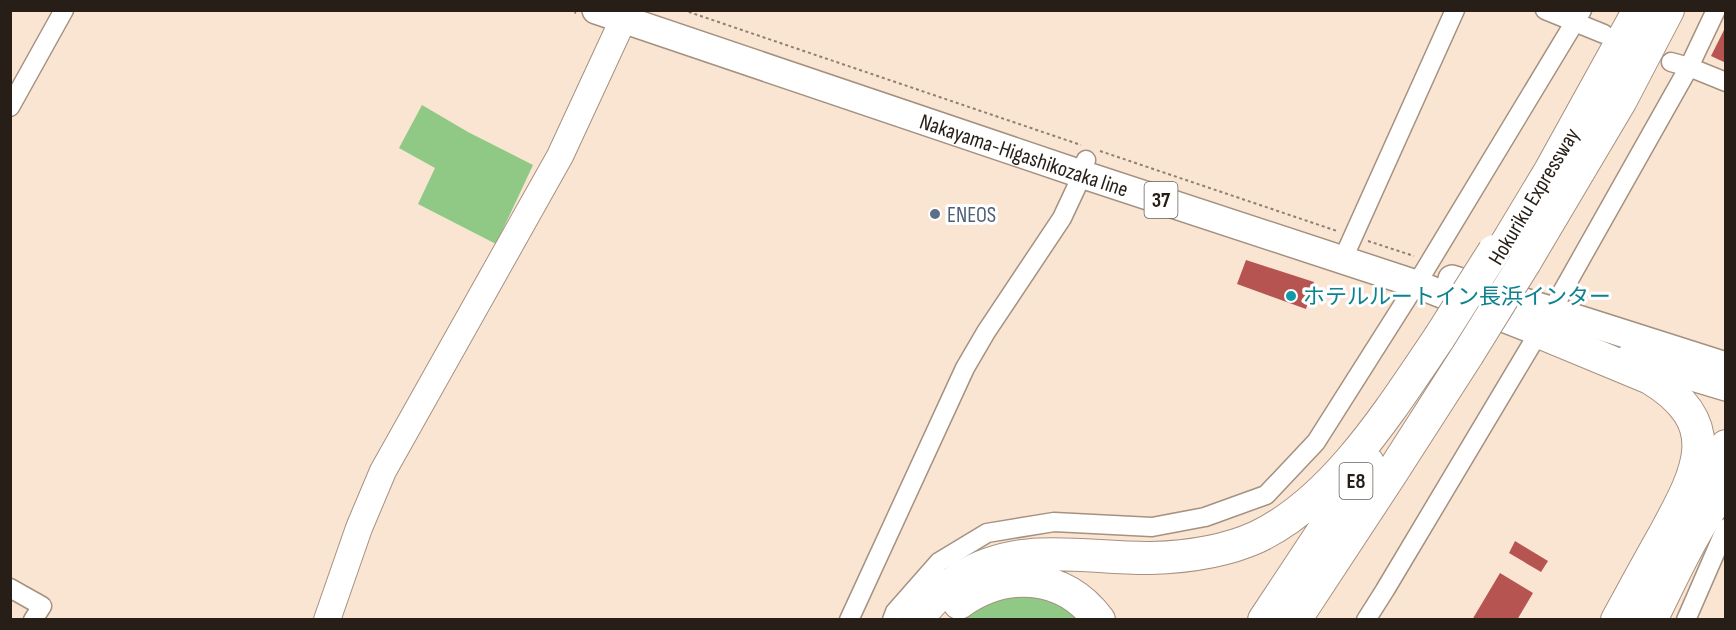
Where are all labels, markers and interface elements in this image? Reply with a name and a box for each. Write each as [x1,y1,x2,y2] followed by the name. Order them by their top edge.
[916,108,1131,204] street label: Nakayama-Higashikozaka line
[1483,123,1586,270] street label: Hokuriku Expressway
[1144,182,1178,218] road number: 37
[947,202,996,229] place label: ENEOS
[928,207,942,221] marker: ENEOS
[1303,284,1611,311] place label: ホテルルートイン長浜インター
[1284,289,1298,303] marker: ホテルルートイン長浜インター
[1340,463,1372,499] road number: E8

